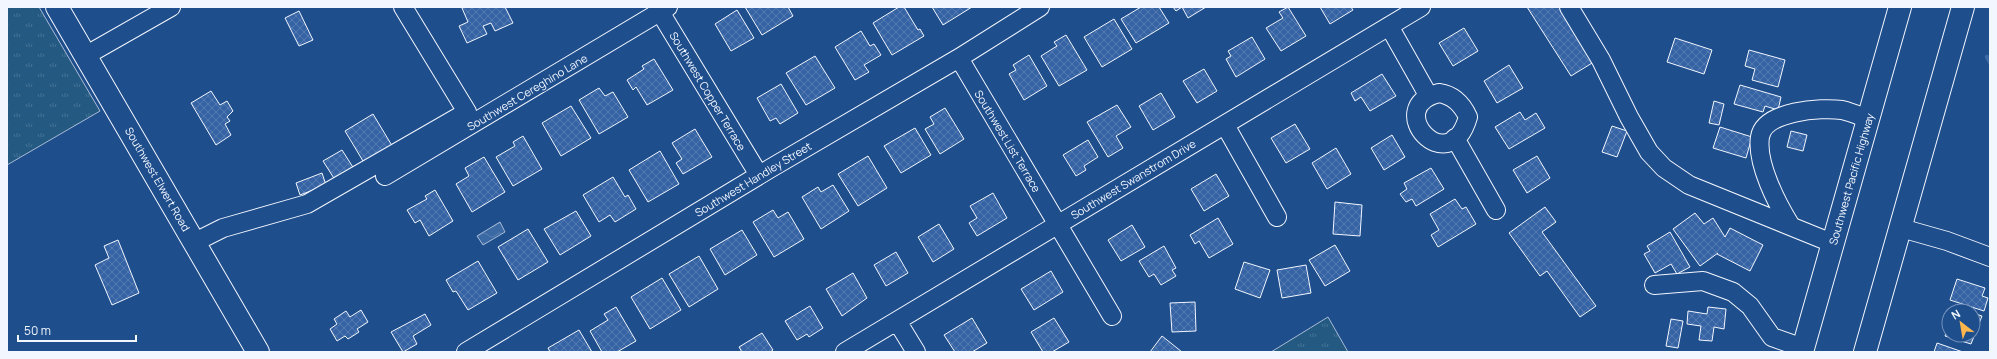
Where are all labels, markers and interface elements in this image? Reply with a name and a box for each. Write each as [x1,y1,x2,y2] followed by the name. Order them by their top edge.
[667,29,750,154] street label: Southwest Copper Terrace
[464,50,590,134] street label: Southwest Cereghino Lane
[972,87,1045,195] street label: Southwest List Terrace
[1825,111,1877,247] street label: Southwest Pacific Highway
[122,124,194,234] street label: Southwest Elwert Road
[1068,135,1199,222] street label: Southwest Swanstrom Drive
[692,138,814,220] street label: Southwest Handley Street
[1941,303,1981,343] north arrow
[1948,305,1963,322] text: N
[18,317,136,343] scale bar
[24,322,51,339] text: 50 m

